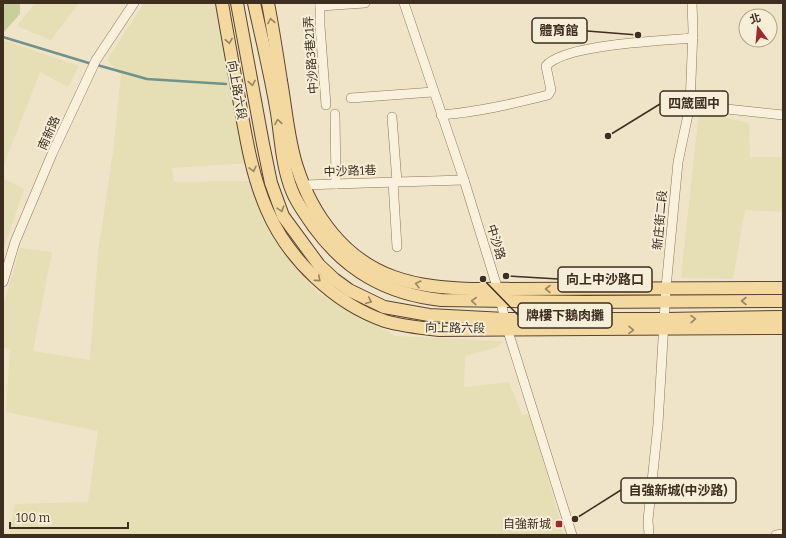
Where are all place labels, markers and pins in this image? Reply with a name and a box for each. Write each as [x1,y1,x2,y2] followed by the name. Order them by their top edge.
[532,18,587,43] callout: 體育館
[660,91,728,116] callout: 四箴國中
[558,267,652,292] callout: 向上中沙路口
[518,303,612,328] callout: 牌樓下鵝肉攤
[621,478,736,503] callout: 自強新城(中沙路)
[503,517,551,531] place label: 自強新城
[554,519,564,529] marker: 自強新城

